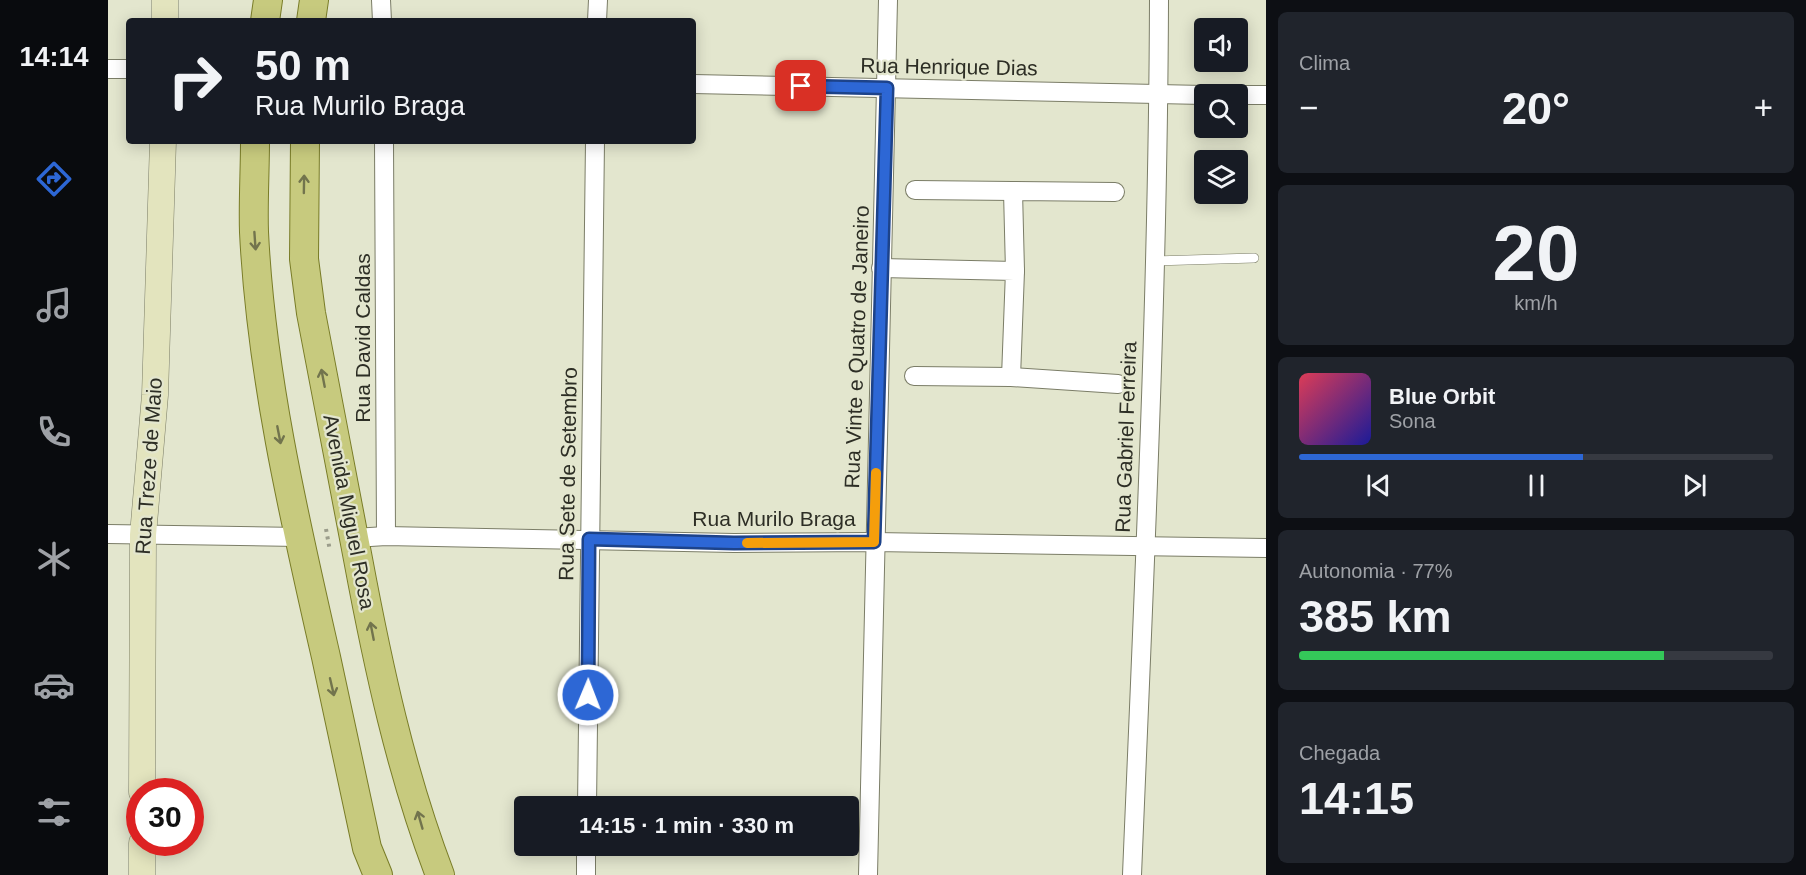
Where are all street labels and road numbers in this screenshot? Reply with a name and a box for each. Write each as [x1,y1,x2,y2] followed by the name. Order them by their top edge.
[860,53,1038,80] street label: Rua Henrique Dias
[840,205,873,489] street label: Rua Vinte e Quatro de Janeiro
[351,253,374,423] street label: Rua David Caldas
[1111,341,1140,533] street label: Rua Gabriel Ferreira
[554,367,581,581] street label: Rua Sete de Setembro
[131,377,166,555] street label: Rua Treze de Maio
[319,412,380,612] street label: Avenida Miguel Rosa
[692,507,856,530] street label: Rua Murilo Braga

